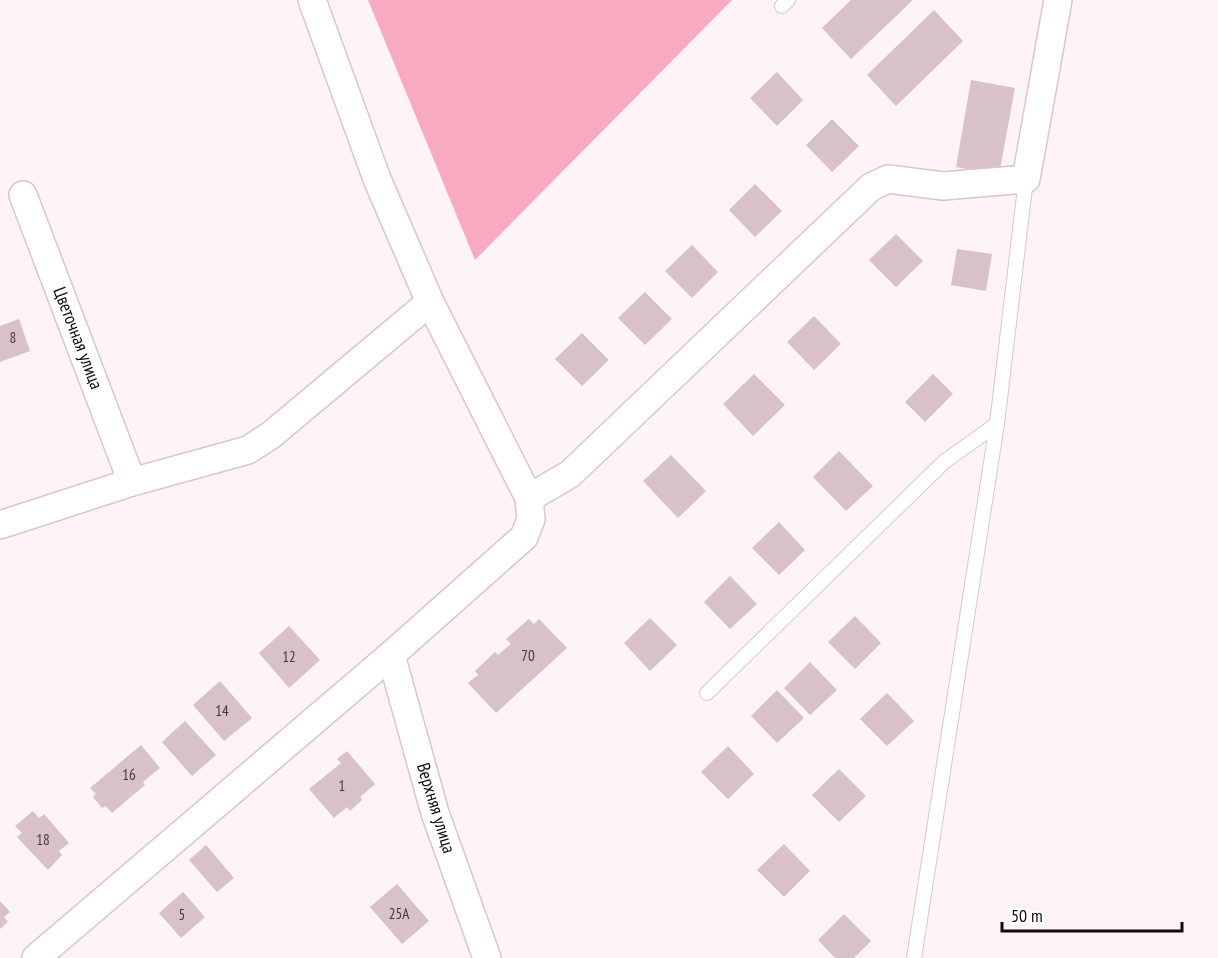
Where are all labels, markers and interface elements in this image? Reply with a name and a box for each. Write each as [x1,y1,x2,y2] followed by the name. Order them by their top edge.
[48,283,108,392] street label: Цветочная улица
[10,328,16,347] house number: 8
[521,646,535,665] house number: 70
[282,647,296,666] house number: 12
[215,701,229,720] house number: 14
[412,760,461,856] street label: Верхняя улица
[122,765,136,784] house number: 16
[339,776,345,795] house number: 1
[36,830,50,849] house number: 18
[1002,895,1182,933] scale bar
[389,904,410,923] house number: 25А
[1011,904,1043,927] text: 50 m
[179,905,185,924] house number: 5

